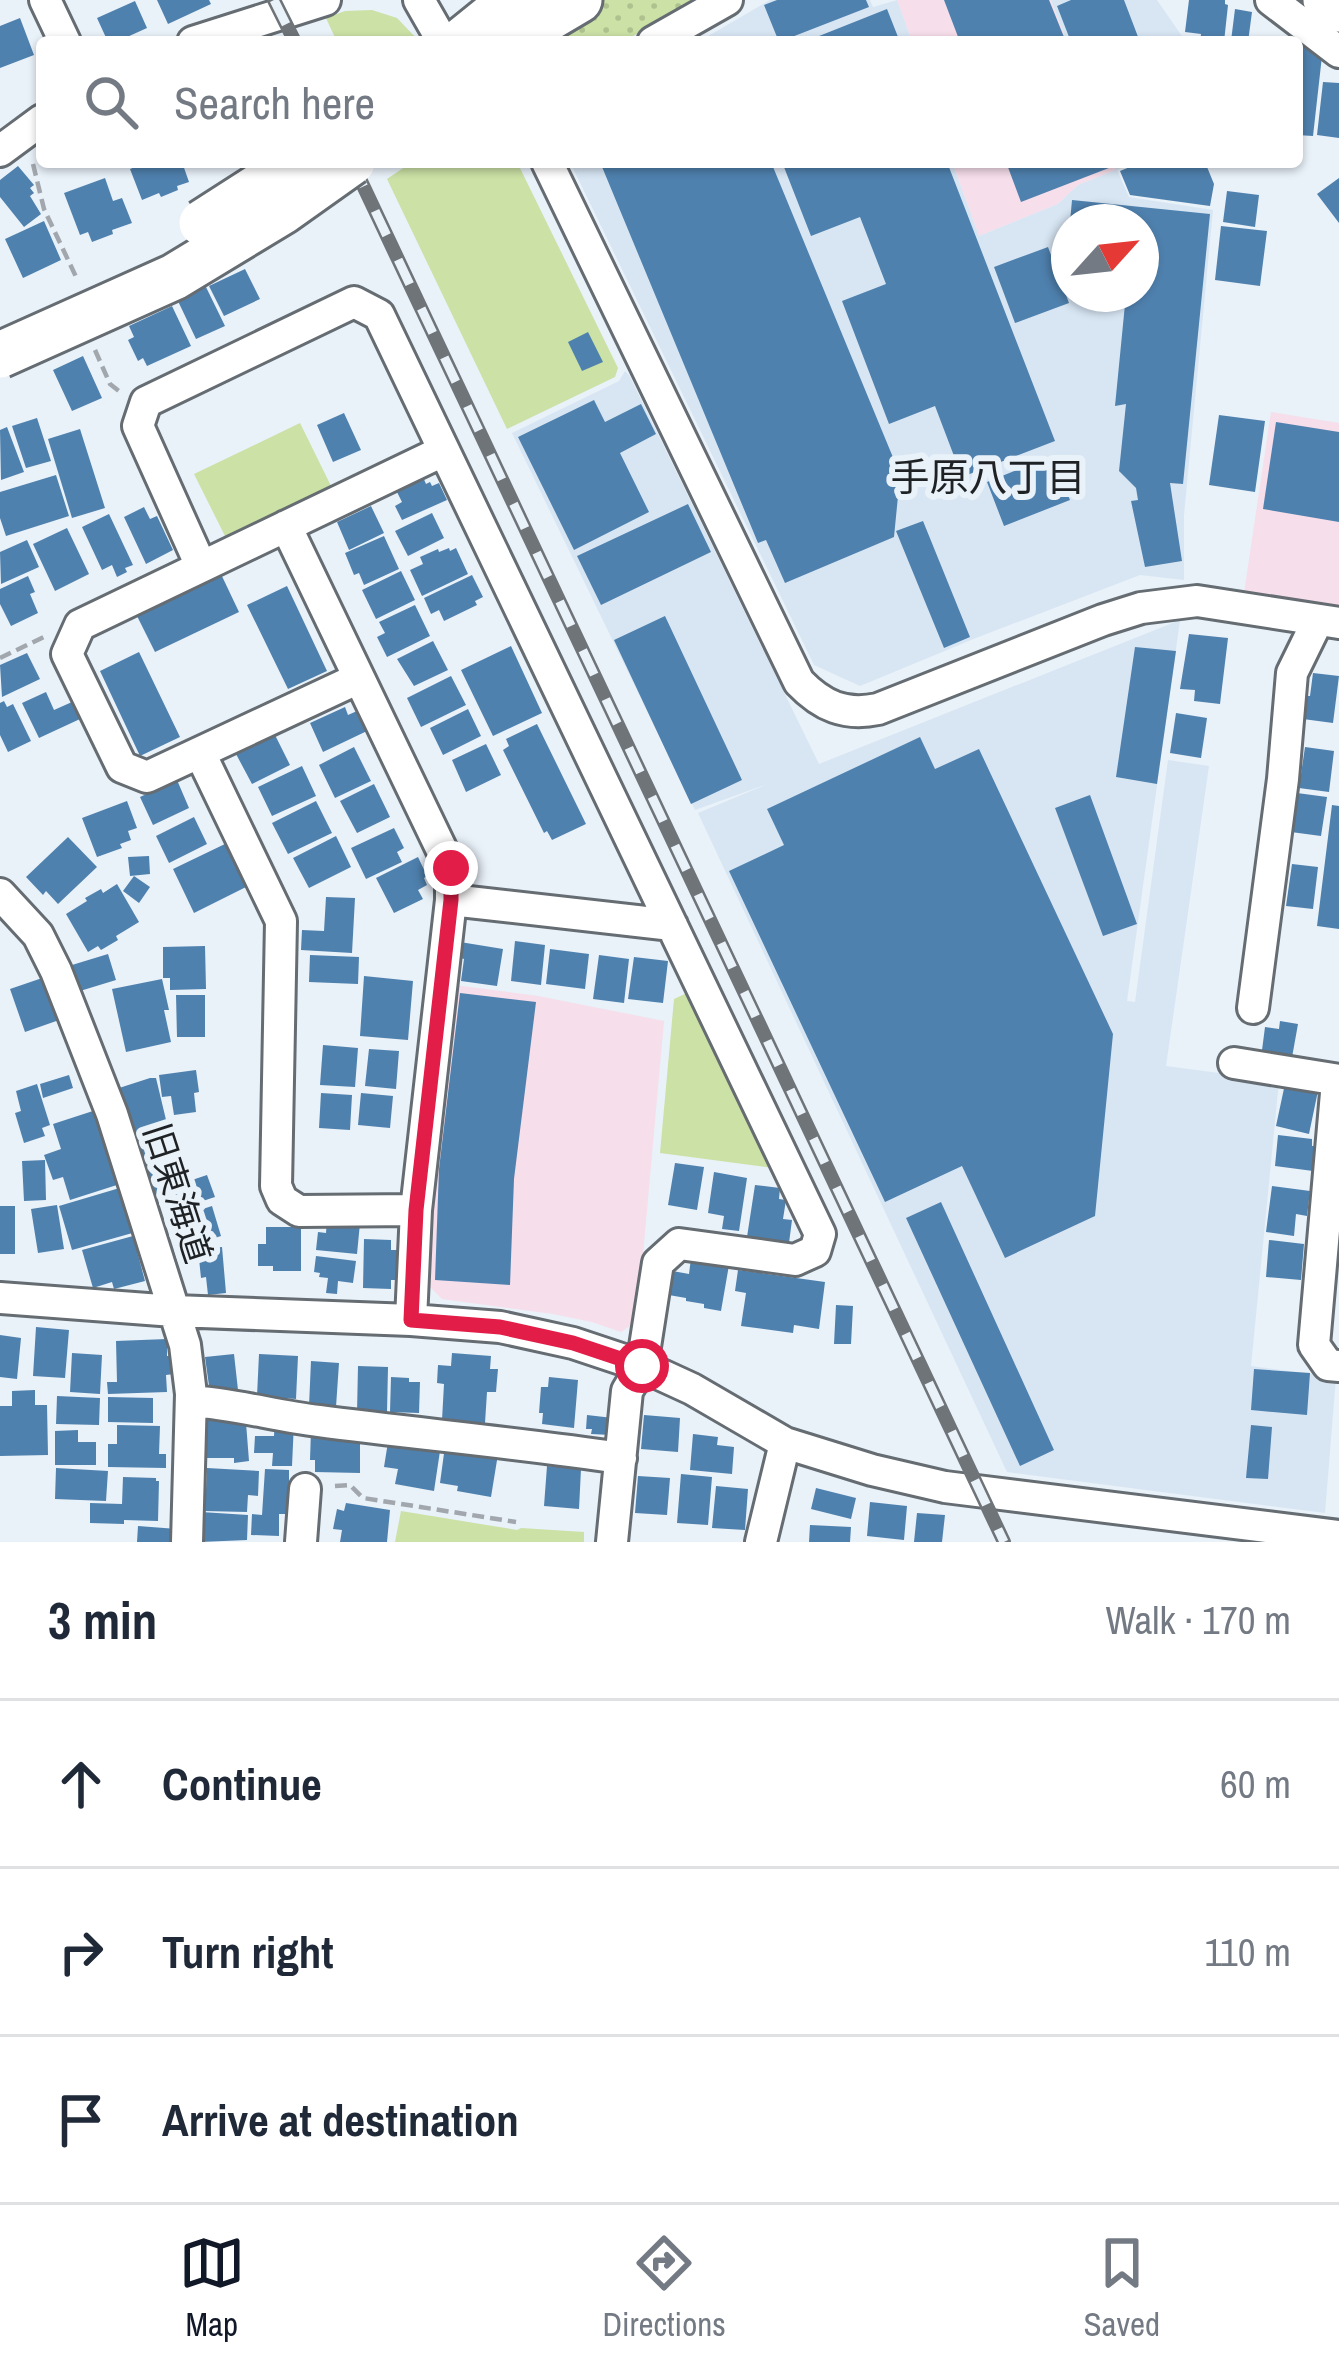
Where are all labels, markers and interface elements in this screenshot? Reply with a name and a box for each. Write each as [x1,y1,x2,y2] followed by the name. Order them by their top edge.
[36,36,1303,168] search box
[78,69,144,135] icon: search
[174,72,375,133] text: Search here
[1051,204,1159,312] north arrow
[890,451,1086,503] district label: 手原八丁目
[424,841,478,895] route end
[133,1117,223,1269] street label: 旧東海道
[615,1339,669,1393] route start
[48,1586,157,1655] text: 3 min
[1106,1594,1291,1646] text: Walk · 170 m
[48,1751,114,1817] icon: ahead
[162,1753,322,1814] text: Continue
[1220,1758,1291,1810] text: 60 m
[48,1919,114,1985] icon: right
[162,1921,334,1982] text: Turn right
[1204,1926,1291,1978] text: 110 m
[48,2087,114,2153] icon: arrive
[162,2089,519,2150] text: Arrive at destination
[179,2230,245,2346] tab: Map
[602,2230,726,2346] tab: Directions
[1083,2230,1160,2346] tab: Saved

